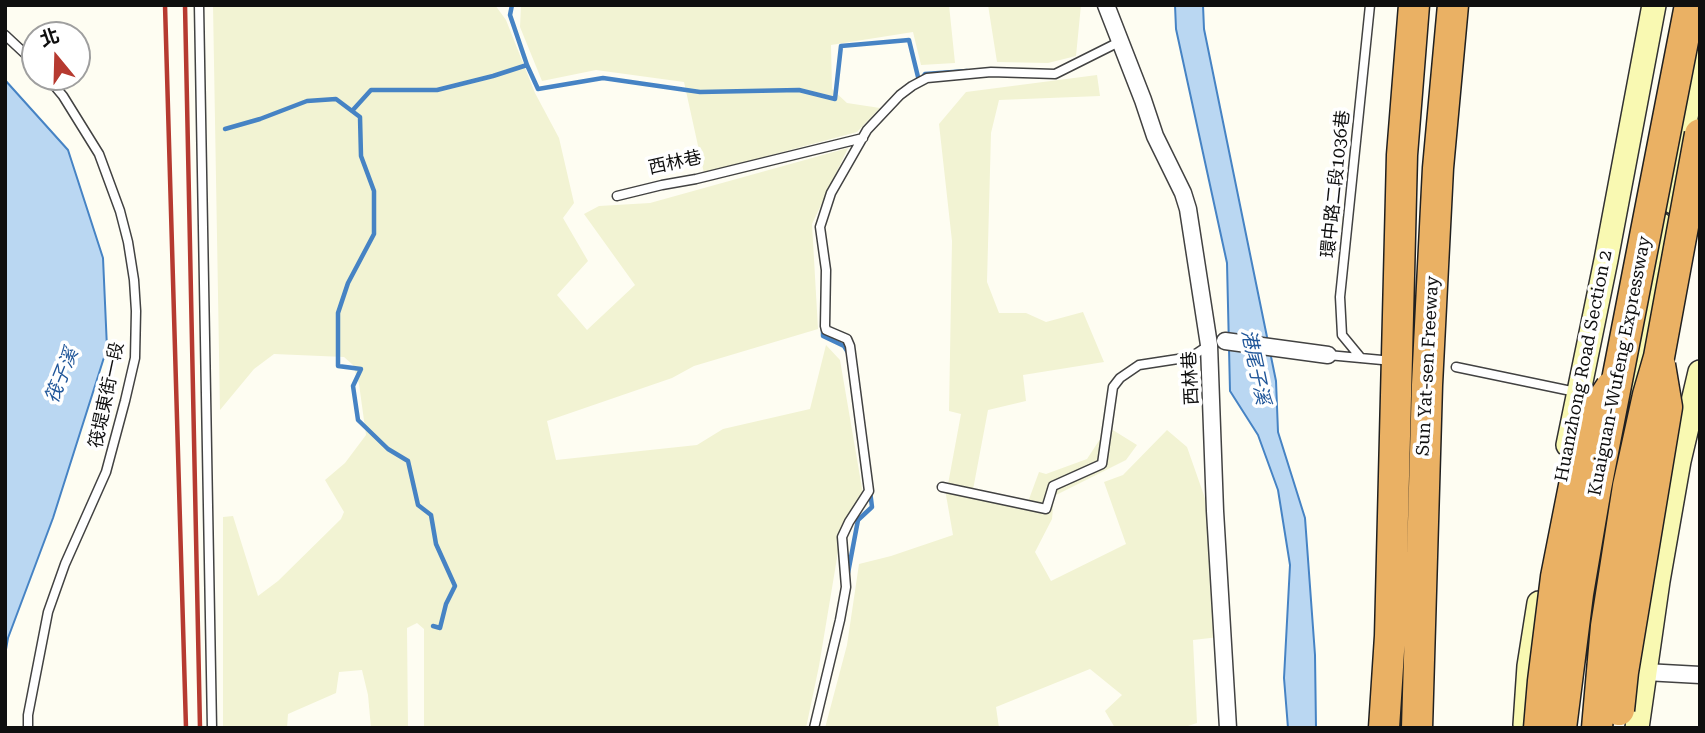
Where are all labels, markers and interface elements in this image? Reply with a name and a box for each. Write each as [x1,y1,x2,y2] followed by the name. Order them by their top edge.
[21,21,91,91] north arrow
[37,24,62,52] text: 北
[1318,109,1354,259] street label: 環中路二段1036巷
[646,147,704,179] street label: 西林巷
[1584,234,1656,498] street label: Kuaiguan-Wufeng Expressway
[1551,249,1617,483] street label: Huanzhong Road Section 2
[1412,275,1444,457] street label: Sun Yat-sen Freeway
[1236,327,1274,407] water label: 港尾子溪
[85,340,129,450] street label: 筏堤東街一段
[41,345,83,407] water label: 筏子溪
[1179,350,1203,406] street label: 西林巷

